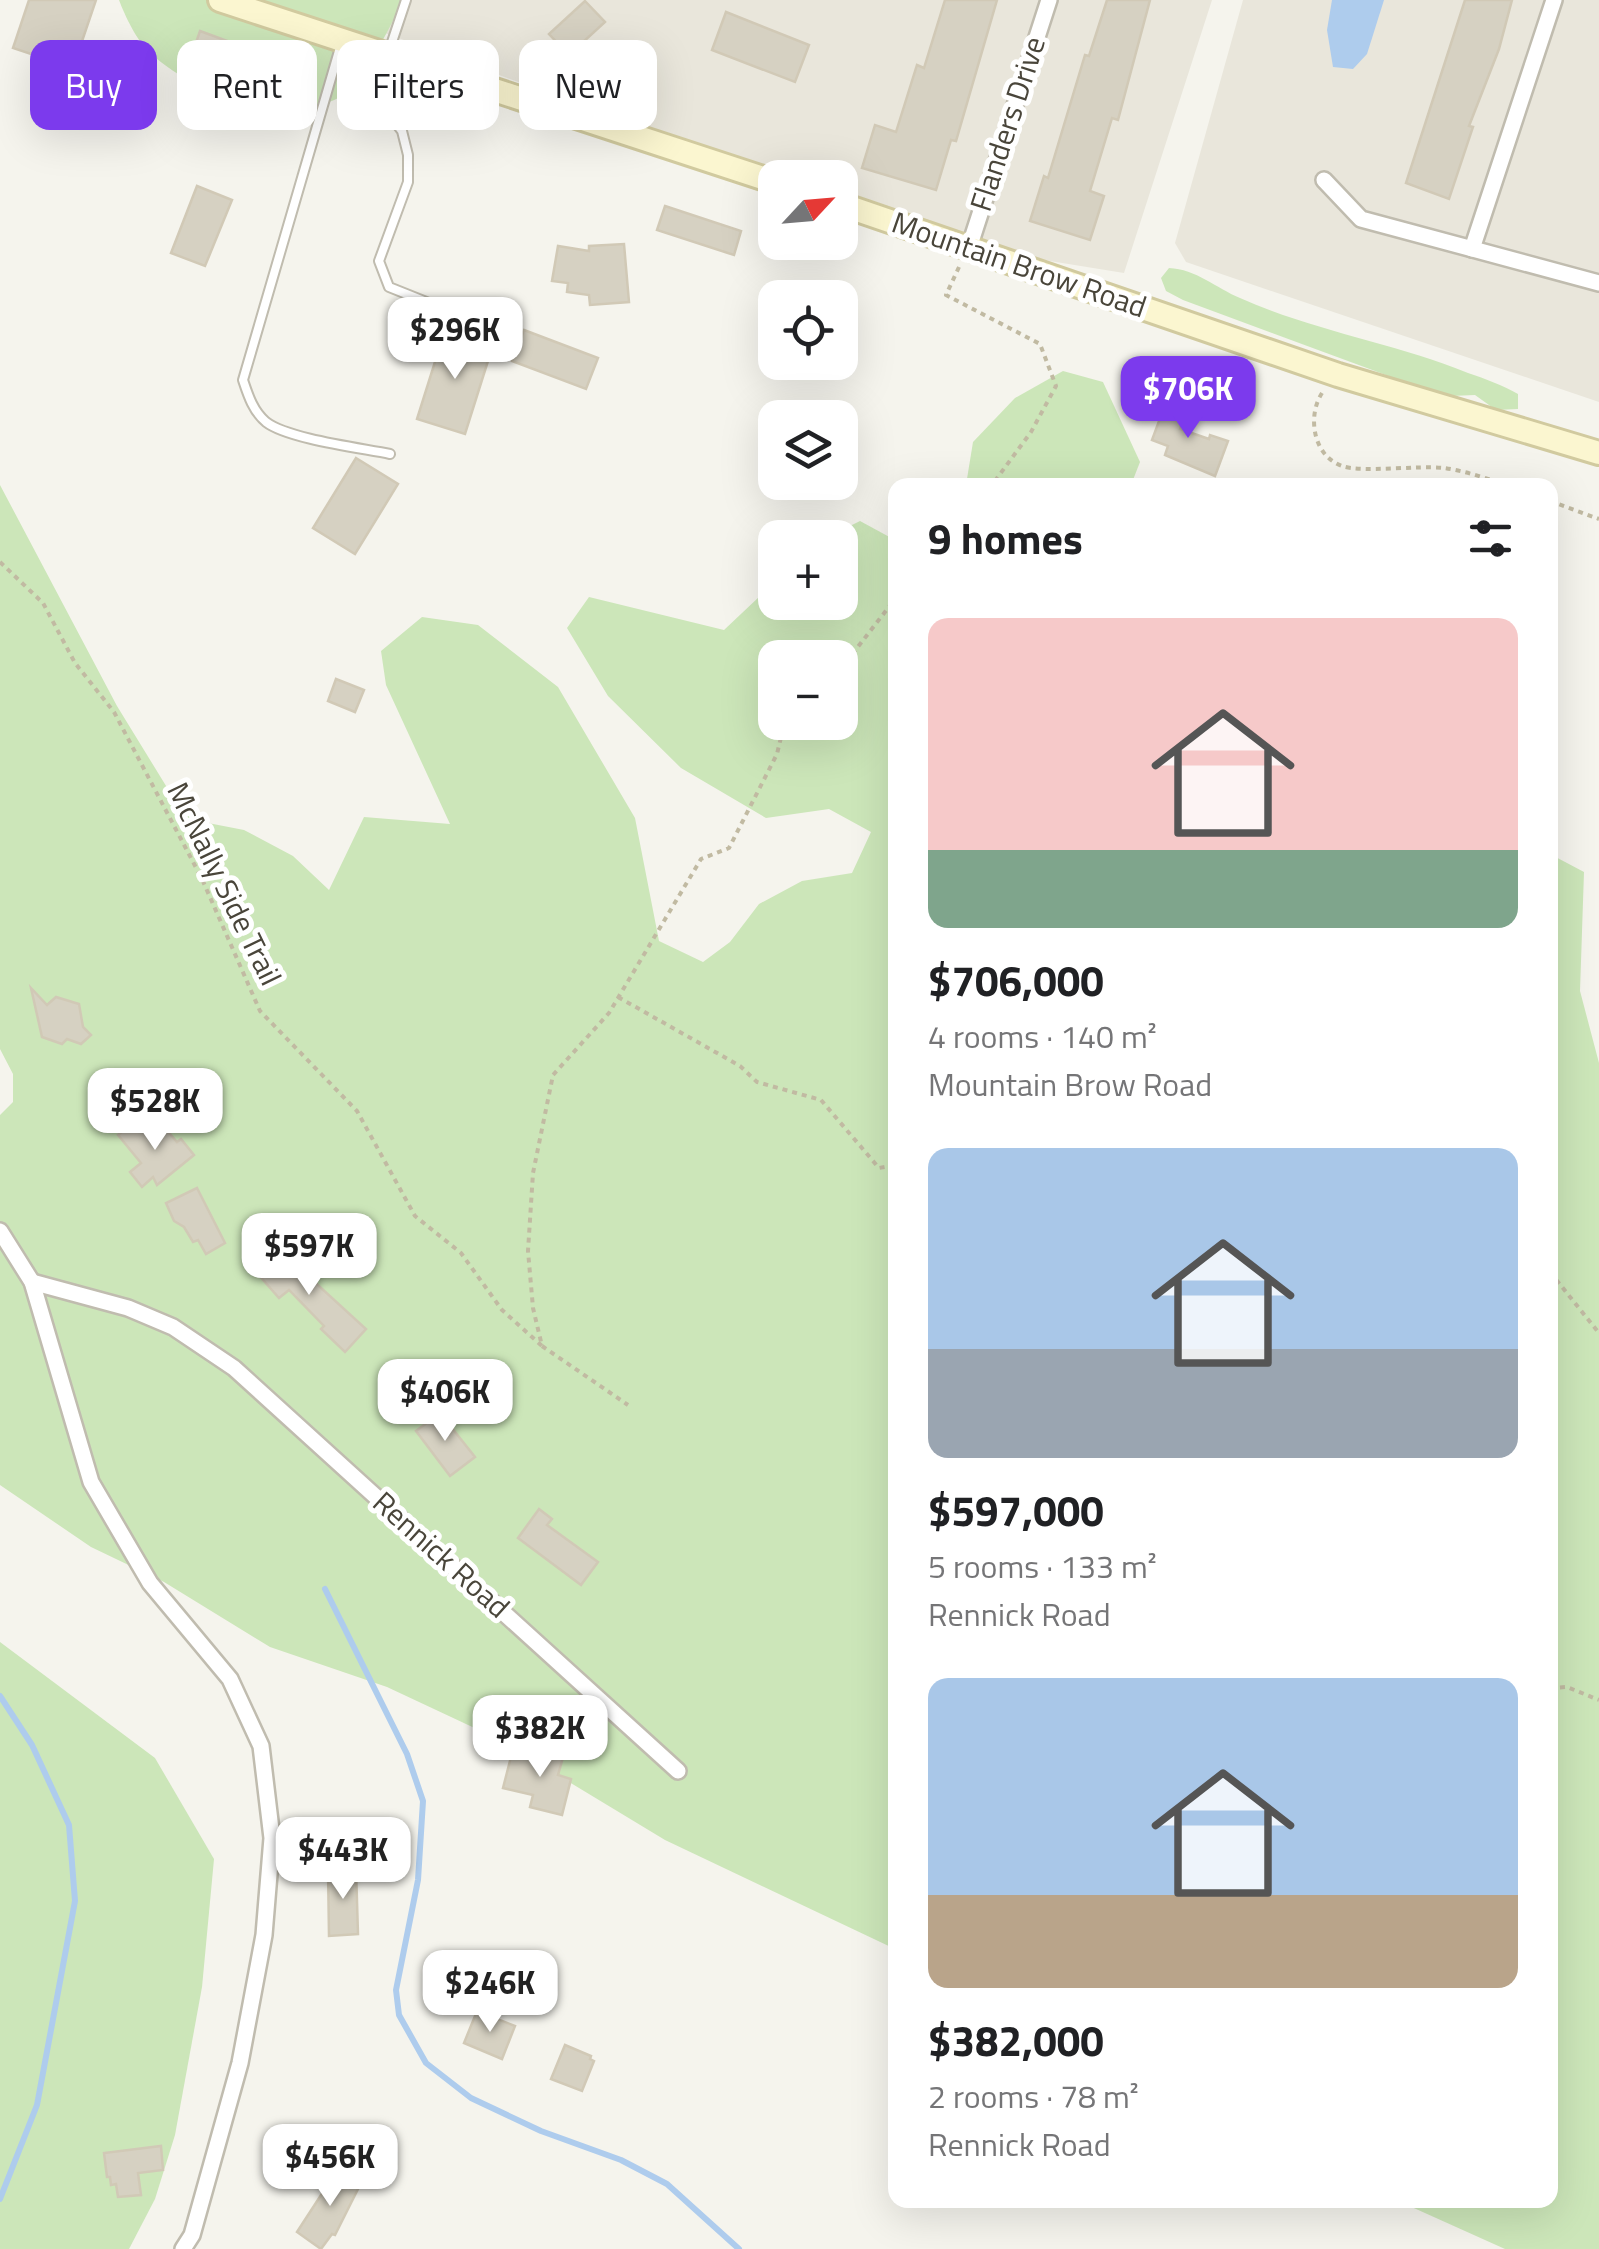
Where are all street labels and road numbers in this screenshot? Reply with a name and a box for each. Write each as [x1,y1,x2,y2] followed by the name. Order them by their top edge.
[957,30,1057,217] street label: Flanders Drive
[886,199,1153,329] street label: Mountain Brow Road
[156,774,294,993] street label: McNally Side Trail
[363,1480,521,1629] street label: Rennick Road

